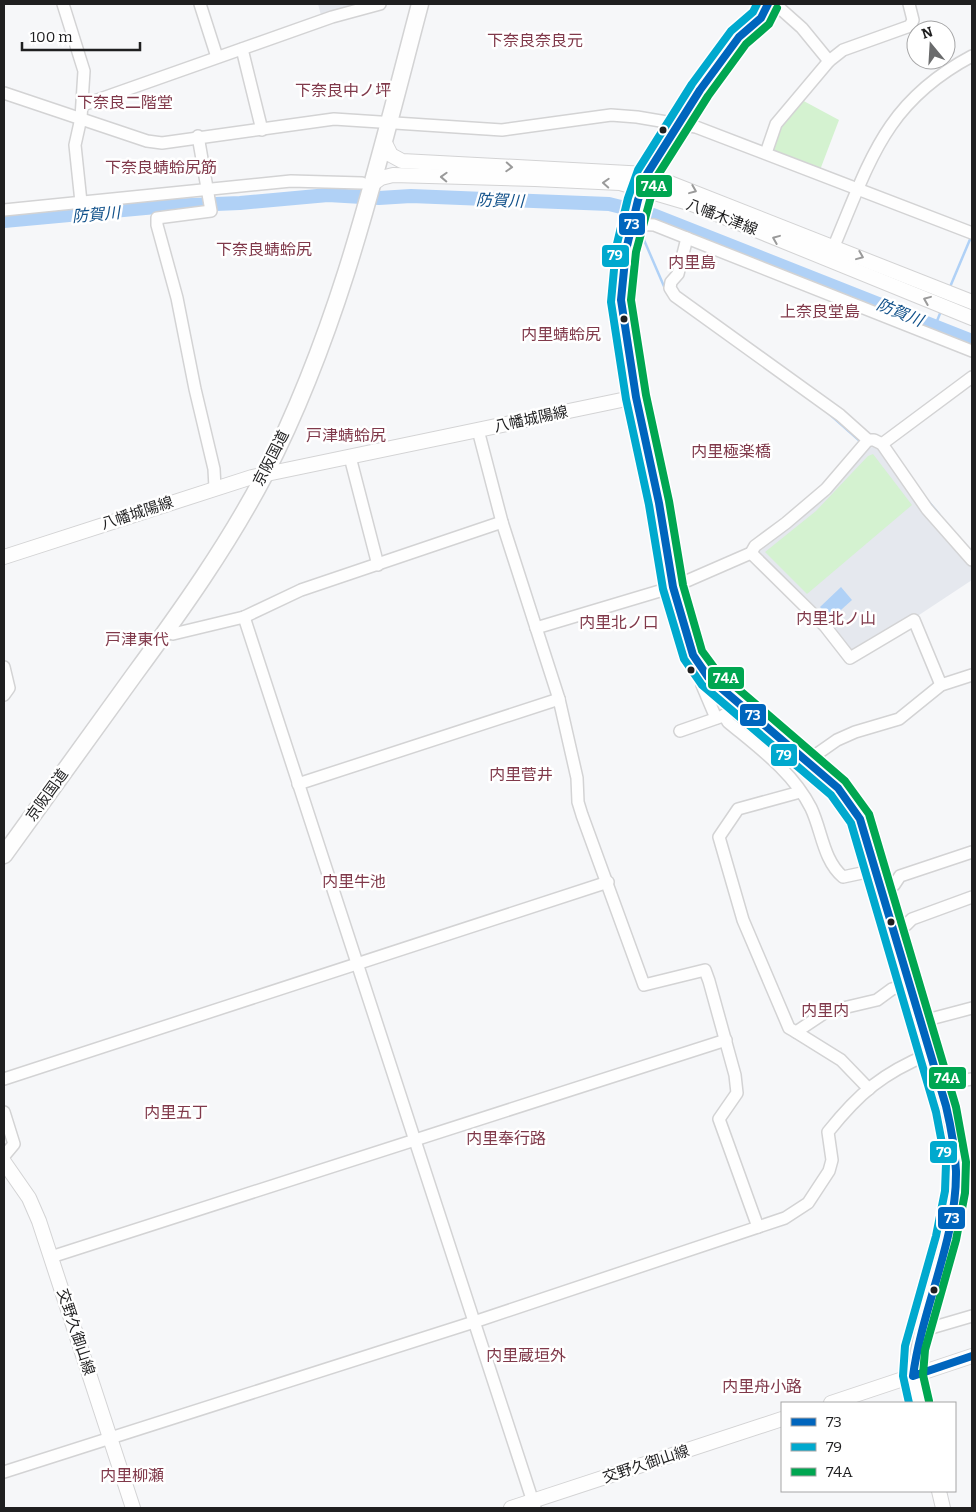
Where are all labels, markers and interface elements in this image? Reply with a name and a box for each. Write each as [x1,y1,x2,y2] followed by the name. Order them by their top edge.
[22,20,140,52] scale bar
[906,20,956,70] north arrow
[919,23,935,43] text: N
[30,28,73,46] text: 100 m
[487,31,583,50] district label: 下奈良奈良元
[295,81,391,100] district label: 下奈良中ノ坪
[77,93,173,112] district label: 下奈良二階堂
[658,125,668,135] unlabelled marker
[105,158,217,177] district label: 下奈良蜻蛉尻筋
[506,161,514,172] one-way arrow
[439,172,447,183] one-way arrow
[635,174,673,198] line badge: 74A
[602,177,610,188] one-way arrow
[641,178,667,195] text: 74A
[688,184,697,194] one-way arrow
[476,190,526,211] water label: 防賀川
[684,195,760,239] street label: 八幡木津線
[71,203,123,226] water label: 防賀川
[618,212,646,236] line badge: 73
[624,216,640,233] text: 73
[772,234,781,245] one-way arrow
[216,240,312,259] district label: 下奈良蜻蛉尻
[601,244,630,268] line badge: 79
[607,247,623,264] text: 79
[855,250,864,261] one-way arrow
[668,253,716,272] district label: 内里島
[874,295,927,331] water label: 防賀川
[923,296,932,306] one-way arrow
[780,302,860,321] district label: 上奈良堂島
[619,314,629,324] unlabelled marker
[521,325,601,344] district label: 内里蜻蛉尻
[492,402,570,436] street label: 八幡城陽線
[306,426,386,445] district label: 戸津蜻蛉尻
[249,427,293,489] street label: 京阪国道
[691,442,771,461] district label: 内里極楽橋
[99,493,175,533] street label: 八幡城陽線
[796,609,876,628] district label: 内里北ノ山
[579,613,659,632] district label: 内里北ノ口
[105,630,169,649] district label: 戸津東代
[686,665,696,675] unlabelled marker
[707,666,745,690] line badge: 74A
[713,670,739,687] text: 74A
[739,703,767,727] line badge: 73
[745,707,761,724] text: 73
[770,743,798,767] line badge: 79
[776,747,792,764] text: 79
[22,765,72,825] street label: 京阪国道
[489,765,553,784] district label: 内里菅井
[322,872,386,891] district label: 内里牛池
[886,917,896,927] unlabelled marker
[801,1001,849,1020] district label: 内里内
[928,1066,967,1090] line badge: 74A
[934,1070,960,1087] text: 74A
[144,1103,208,1122] district label: 内里五丁
[466,1129,546,1148] district label: 内里奉行路
[929,1140,958,1164] line badge: 79
[936,1144,952,1161] text: 79
[937,1206,966,1230] line badge: 73
[944,1210,960,1227] text: 73
[929,1285,939,1295] unlabelled marker
[54,1286,98,1378] street label: 交野久御山線
[486,1346,566,1365] district label: 内里蔵垣外
[722,1377,802,1396] district label: 内里舟小路
[781,1402,956,1492] legend
[826,1413,842,1431] text: 73
[826,1438,842,1456] text: 79
[600,1442,692,1486] street label: 交野久御山線
[826,1463,853,1481] text: 74A
[100,1466,164,1485] district label: 内里柳瀬

